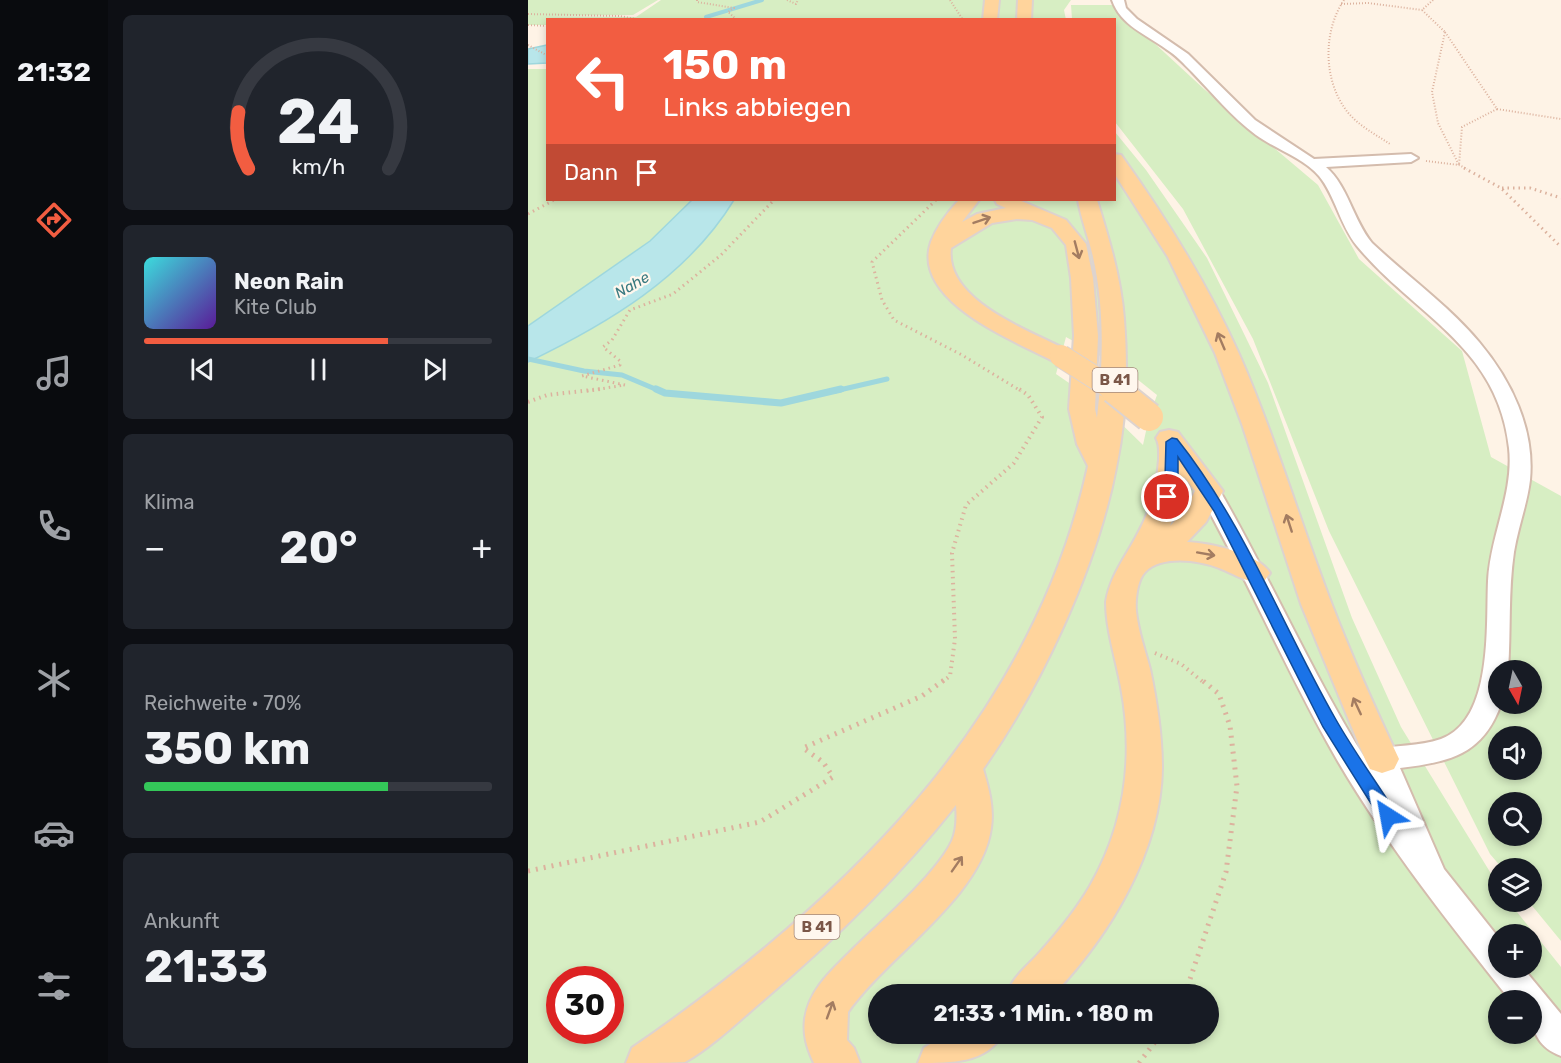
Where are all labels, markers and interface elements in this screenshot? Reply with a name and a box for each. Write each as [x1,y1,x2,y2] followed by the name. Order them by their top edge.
[663,40,787,90] text: 150 m
[564,42,642,120] icon: left
[17,56,91,88] text: 21:32
[277,85,359,159] text: 24
[663,91,851,123] text: Links abbiegen
[291,155,345,180] text: km/h
[630,156,663,189] icon: arrive
[564,159,618,186] text: Dann
[33,199,75,241] icon: directions
[972,214,991,225] one-way arrow
[1071,240,1083,259] one-way arrow
[234,268,344,295] text: Neon Rain
[612,268,653,302] water label: Nahe
[234,295,317,319] text: Kite Club
[1214,332,1226,350] one-way arrow
[33,352,75,394] icon: music
[186,353,219,386] icon: previous
[302,353,335,386] icon: pause
[418,353,451,386] icon: next
[1092,368,1138,392] road number: B 41
[1141,471,1192,522] pin
[1150,480,1183,513] icon: arrive
[144,490,195,514] text: Klima
[33,505,75,547] icon: phone
[1283,514,1294,533] one-way arrow
[279,521,358,574] text: 20°
[144,528,165,567] text: −
[471,528,492,567] text: +
[1196,549,1215,560] one-way arrow
[33,659,75,701] icon: climate
[1488,660,1542,714] north arrow
[1488,660,1542,1044] map controls
[144,691,302,715] text: Reichweite · 70%
[1351,697,1363,715] one-way arrow
[144,722,310,775] text: 350 km
[1488,726,1542,780] button: sound
[1356,784,1420,848] position arrow
[1488,792,1542,846] button: search
[33,812,75,854] icon: car
[951,856,963,872] one-way arrow
[1488,858,1542,912] button: layers
[144,909,219,933] text: Ankunft
[794,915,840,939] road number: B 41
[1488,924,1542,978] button: +
[144,940,268,993] text: 21:33
[33,965,75,1007] icon: filters
[546,966,624,1044] speed limit sign: 30
[1488,990,1542,1044] button: −
[933,1000,1154,1027] text: 21:33 · 1 Min. · 180 m
[826,1001,837,1019] one-way arrow

